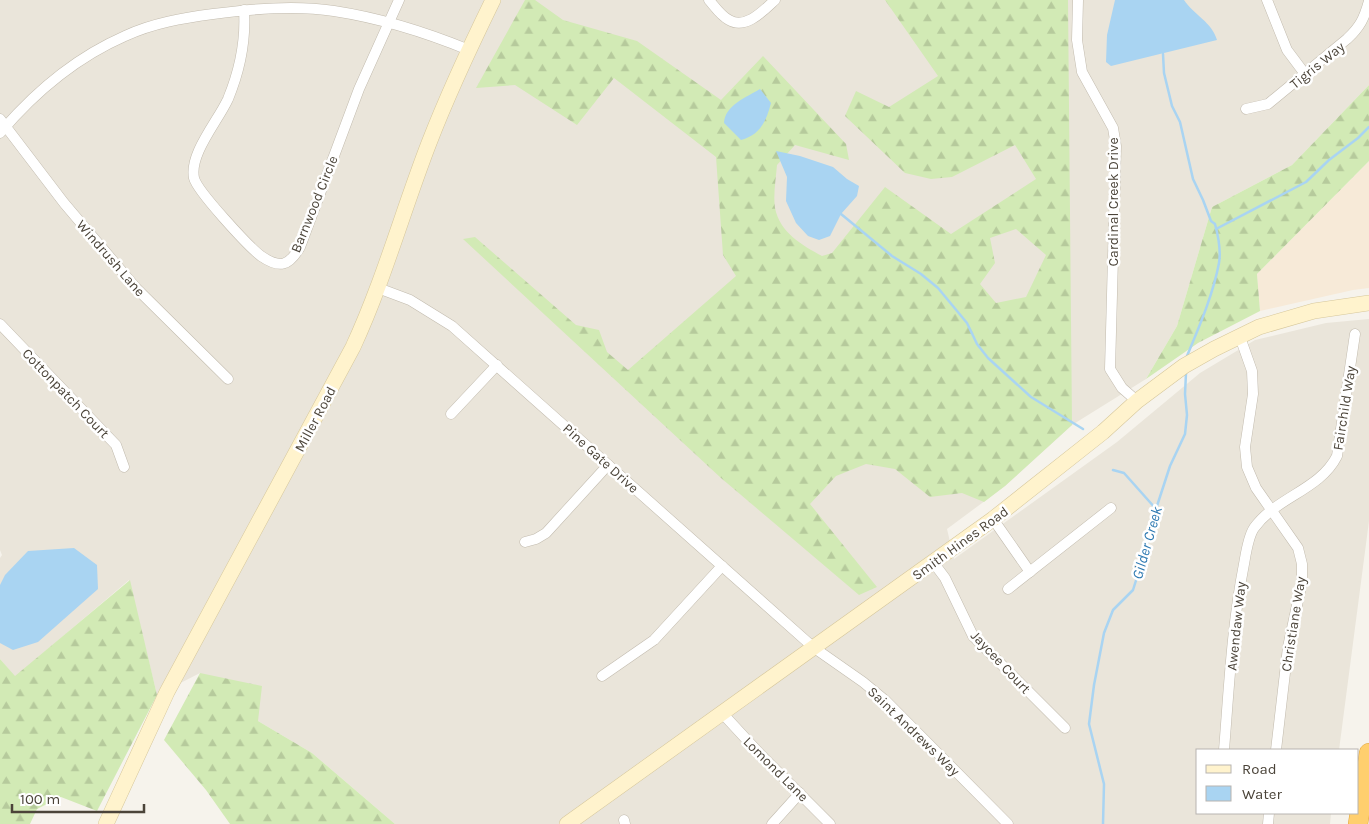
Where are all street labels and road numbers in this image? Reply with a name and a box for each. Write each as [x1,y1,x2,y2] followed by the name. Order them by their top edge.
[1287,38,1348,93] street label: Tigris Way
[1105,137,1122,267] street label: Cardinal Creek Drive
[287,153,342,255] street label: Barnwood Circle
[73,217,149,300] street label: Windrush Lane
[19,345,113,442] street label: Cottonpatch Court
[1329,364,1360,452] street label: Fairchild Way
[291,384,340,455] street label: Miller Road
[559,420,642,497] street label: Pine Gate Drive
[909,503,1012,584] street label: Smith Hines Road
[1278,575,1309,673] street label: Christiane Way
[1223,580,1250,671] street label: Awendaw Way
[967,627,1034,697] street label: Jaycee Court
[864,683,964,780] street label: Saint Andrews Way
[740,733,812,805] street label: Lomond Lane

